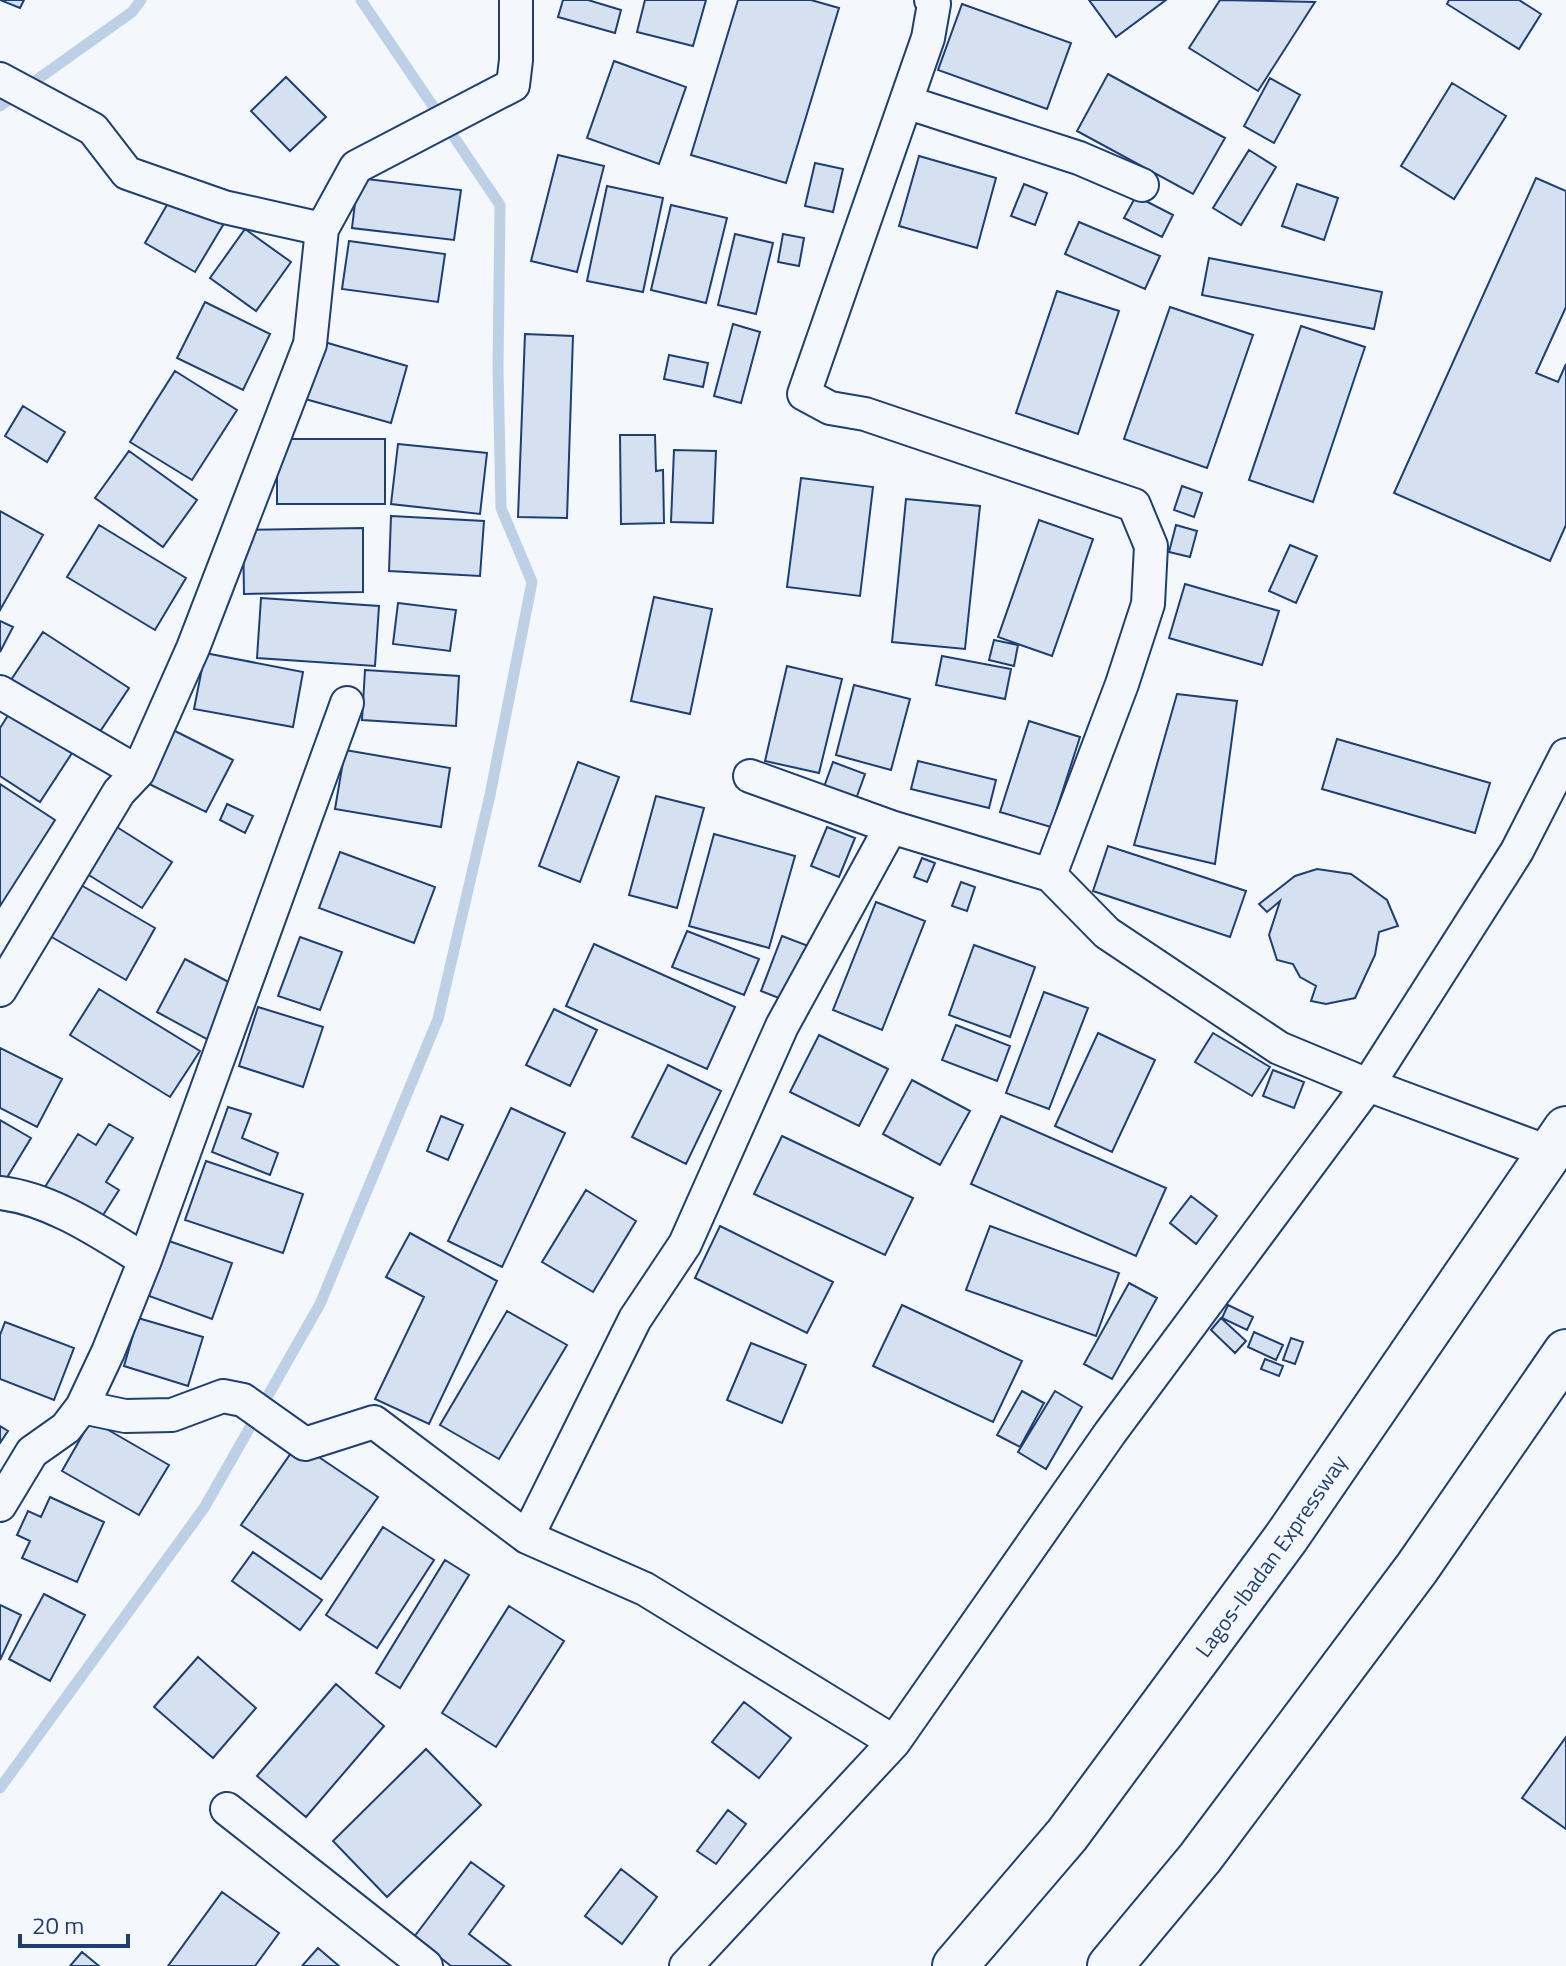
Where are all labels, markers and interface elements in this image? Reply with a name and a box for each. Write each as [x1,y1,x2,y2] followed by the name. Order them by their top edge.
[1187,1447,1356,1664] street label: Lagos-Ibadan Expressway
[20,1898,128,1948] scale bar
[32,1907,84,1943] text: 20 m

